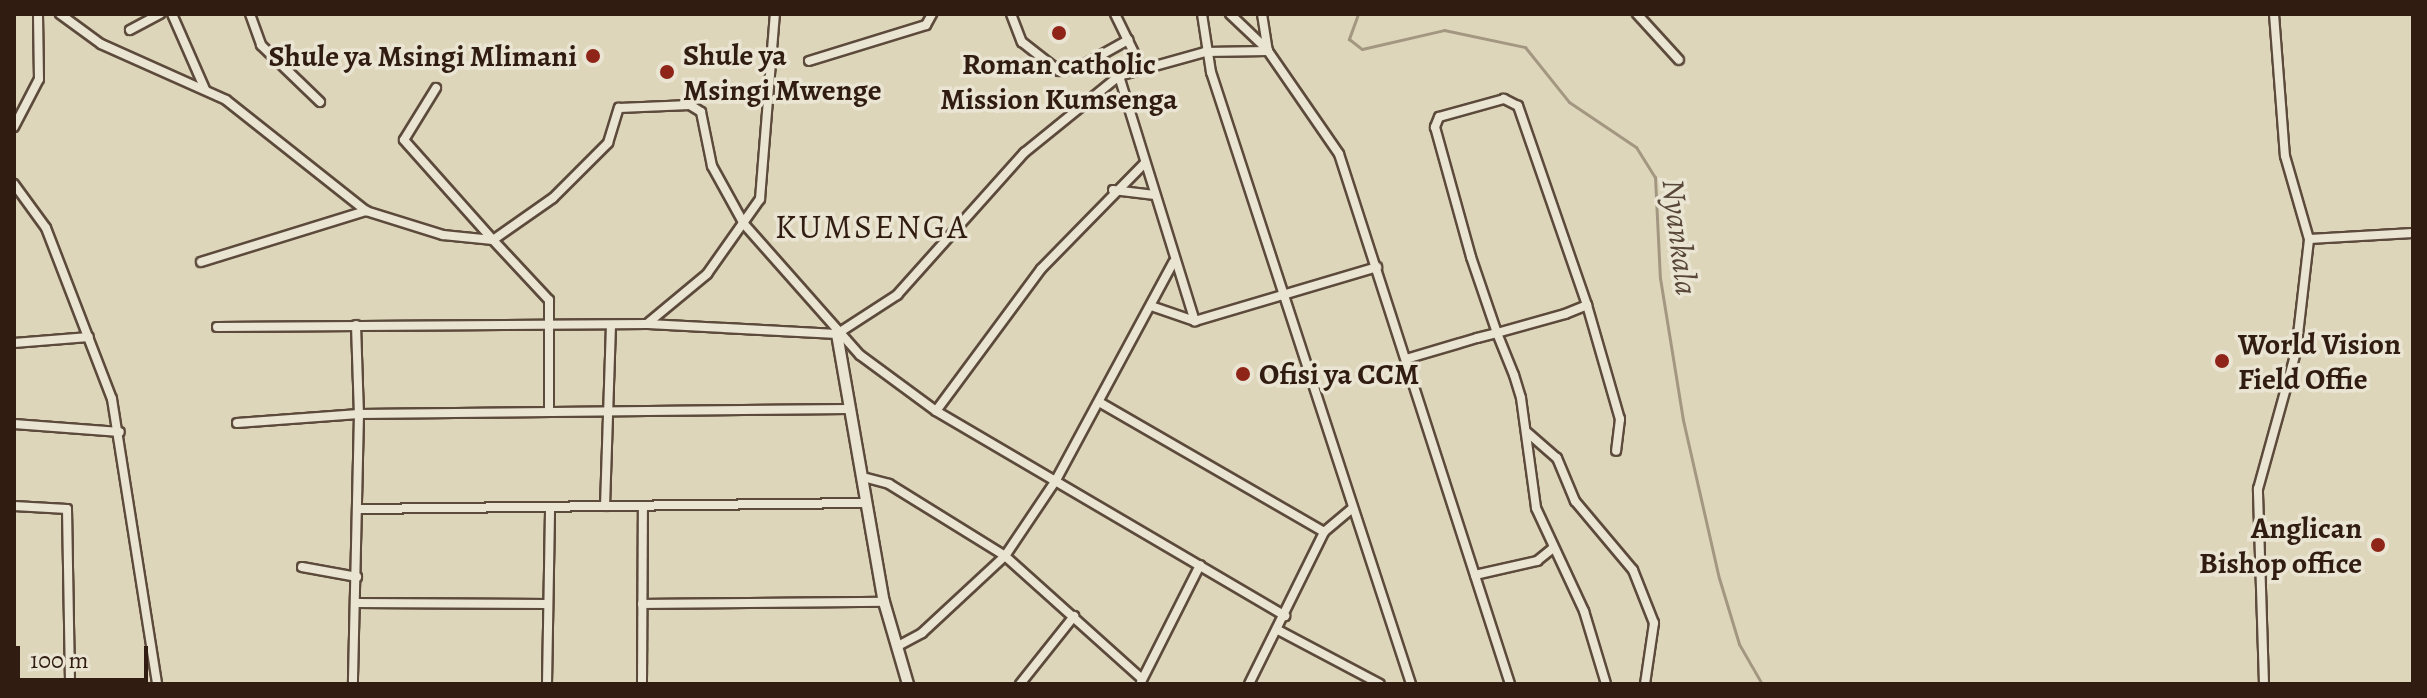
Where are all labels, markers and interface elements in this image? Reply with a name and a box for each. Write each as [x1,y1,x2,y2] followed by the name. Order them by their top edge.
[1050,24,1068,42] marker: Roman catholic Mission Kumsenga
[683,37,882,108] place label: Shule ya Msingi Mwenge
[269,38,577,74] place label: Shule ya Msingi Mlimani
[940,46,1178,116] place label: Roman catholic Mission Kumsenga
[584,47,602,65] marker: Shule ya Msingi Mlimani
[658,63,676,81] marker: Shule ya Msingi Mwenge
[1654,177,1706,297] water label: Nyankala
[775,207,969,247] district label: KUMSENGA
[2238,326,2401,396] place label: World Vision Field Offie
[2213,352,2231,370] marker: World Vision Field Offie
[1259,356,1419,392] place label: Ofisi ya CCM
[1234,365,1252,383] marker: Ofisi ya CCM
[2199,510,2362,580] place label: Anglican Bishop office
[2369,536,2387,554] marker: Anglican Bishop office
[20,630,152,680] scale bar
[30,644,89,676] text: 100 m

